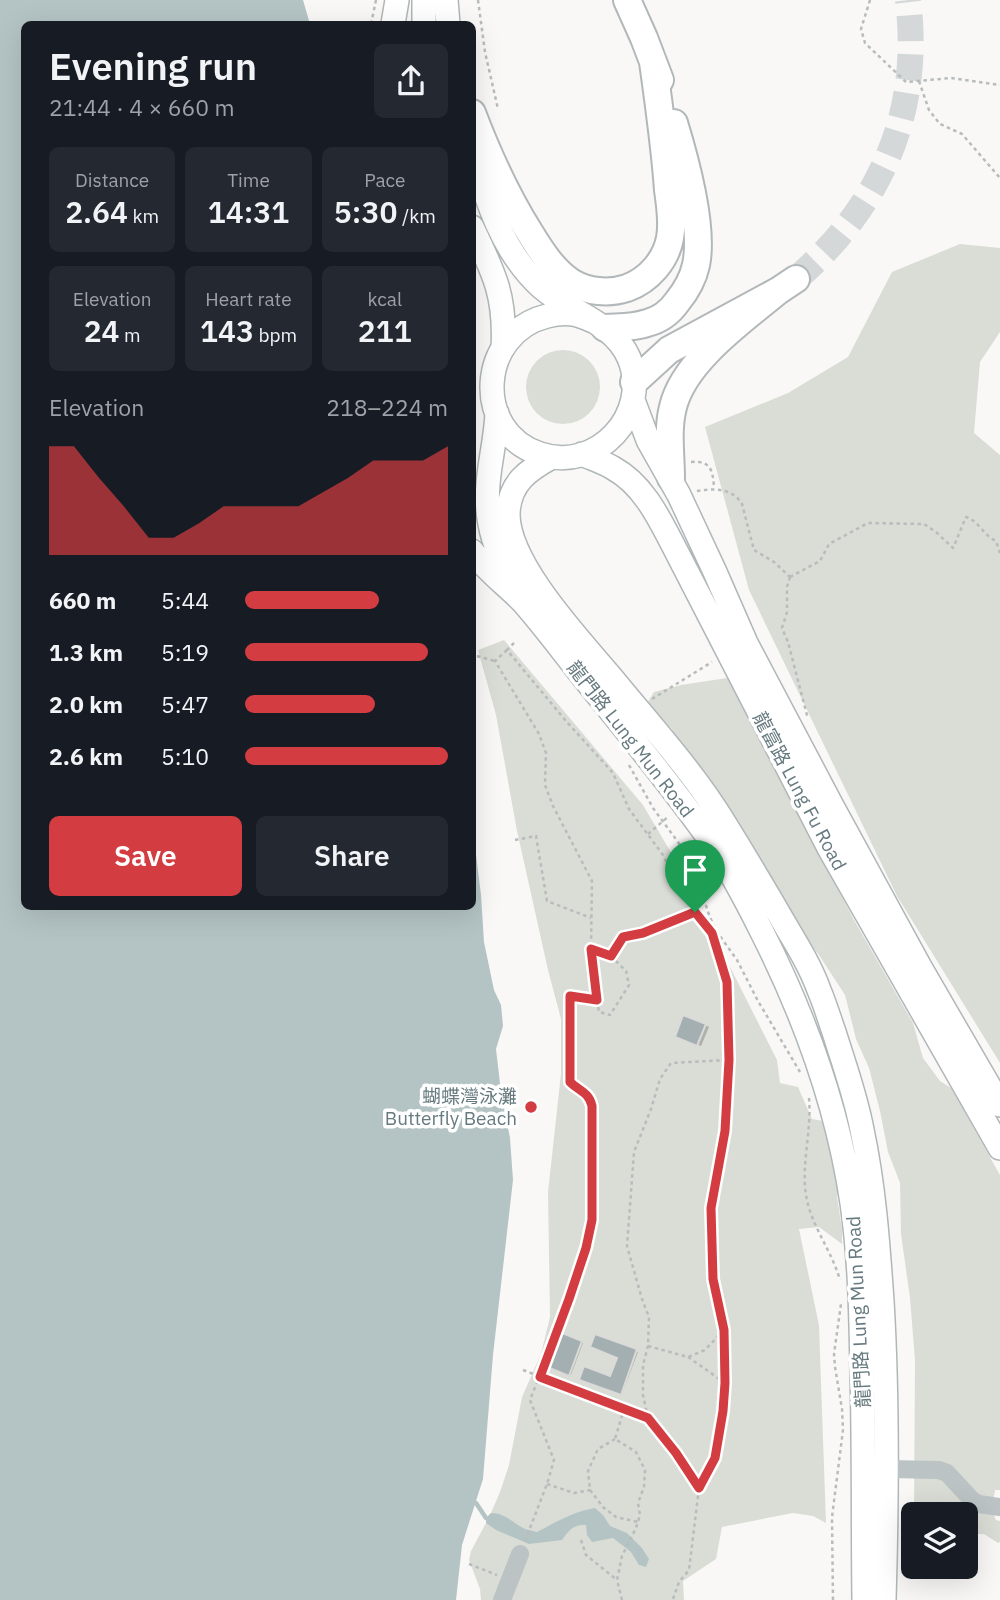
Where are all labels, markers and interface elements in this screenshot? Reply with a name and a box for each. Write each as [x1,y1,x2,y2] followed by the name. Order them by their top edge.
[49,41,257,90] text: Evening run
[374,44,448,118] button: share
[49,92,235,122] text: 21:44 · 4 × 660 m
[75,168,149,192] text: Distance
[227,168,270,192] text: Time
[364,168,406,192] text: Pace
[65,192,128,231] text: 2.64
[208,192,289,231] text: 14:31
[334,192,397,231] text: 5:30
[128,204,159,228] text: km
[397,204,436,228] text: /km
[73,287,152,311] text: Elevation
[205,287,292,311] text: Heart rate
[368,287,402,311] text: kcal
[84,311,120,350] text: 24
[200,311,254,350] text: 143
[358,311,412,350] text: 211
[120,323,141,347] text: m
[254,323,297,347] text: bpm
[49,392,144,422] text: Elevation
[326,392,448,422] text: 218–224 m
[49,585,116,615] text: 660 m
[161,585,209,615] text: 5:44
[49,637,123,667] text: 1.3 km
[161,637,209,667] text: 5:19
[562,656,700,822] street label: 龍門路 Lung Mun Road
[49,689,123,719] text: 2.0 km
[161,689,209,719] text: 5:47
[748,708,852,874] street label: 龍富路 Lung Fu Road
[49,741,123,771] text: 2.6 km
[161,741,209,771] text: 5:10
[49,816,242,896] button: Save
[256,816,448,896] button: Share
[665,840,725,912] pin
[676,851,714,889] icon: arrive
[385,1084,517,1130] place label: 蝴蝶灣泳灘 Butterfly Beach
[523,1099,539,1115] marker: 蝴蝶灣泳灘 Butterfly Beach
[841,1215,875,1409] street label: 龍門路 Lung Mun Road
[901,1502,978,1579] map controls
[901,1502,978,1579] button: layers

